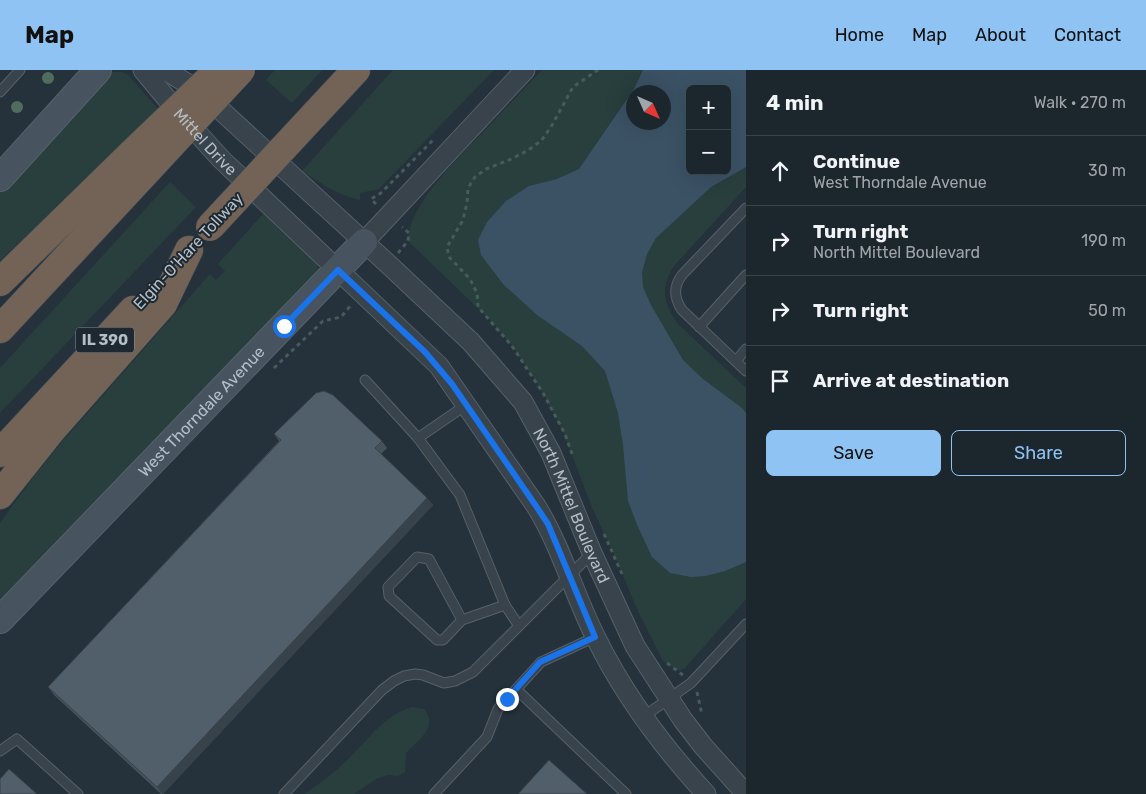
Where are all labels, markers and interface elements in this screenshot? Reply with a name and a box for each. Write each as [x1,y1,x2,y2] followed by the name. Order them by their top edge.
[25,21,74,49] text: Map
[835,24,884,46] text: Home
[912,24,947,46] text: Map
[975,24,1026,46] text: About
[1054,24,1121,46] text: Contact
[626,85,671,130] north arrow
[686,85,731,175] map controls
[686,85,731,130] button: +
[766,90,824,115] text: 4 min
[1034,93,1126,112] text: Walk · 270 m
[170,104,241,179] street label: Mittel Drive
[686,130,731,175] button: −
[813,150,900,173] text: Continue
[766,157,794,185] icon: ahead
[1088,161,1126,180] text: 30 m
[813,173,987,192] text: West Thorndale Avenue
[129,189,247,313] street label: Elgin-O'Hare Tollway
[813,220,908,243] text: Turn right
[766,227,794,255] icon: right
[1081,231,1126,250] text: 190 m
[813,243,980,262] text: North Mittel Boulevard
[766,297,794,325] icon: right
[813,299,908,322] text: Turn right
[1088,301,1126,320] text: 50 m
[273,315,296,338] route start
[76,328,134,352] road number: IL 390
[134,342,268,480] street label: West Thorndale Avenue
[766,367,794,395] icon: arrive
[813,369,1009,392] text: Arrive at destination
[530,424,614,586] street label: North Mittel Boulevard
[766,430,941,476] button: Save
[951,430,1126,476] button: Share
[496,688,519,711] route end

